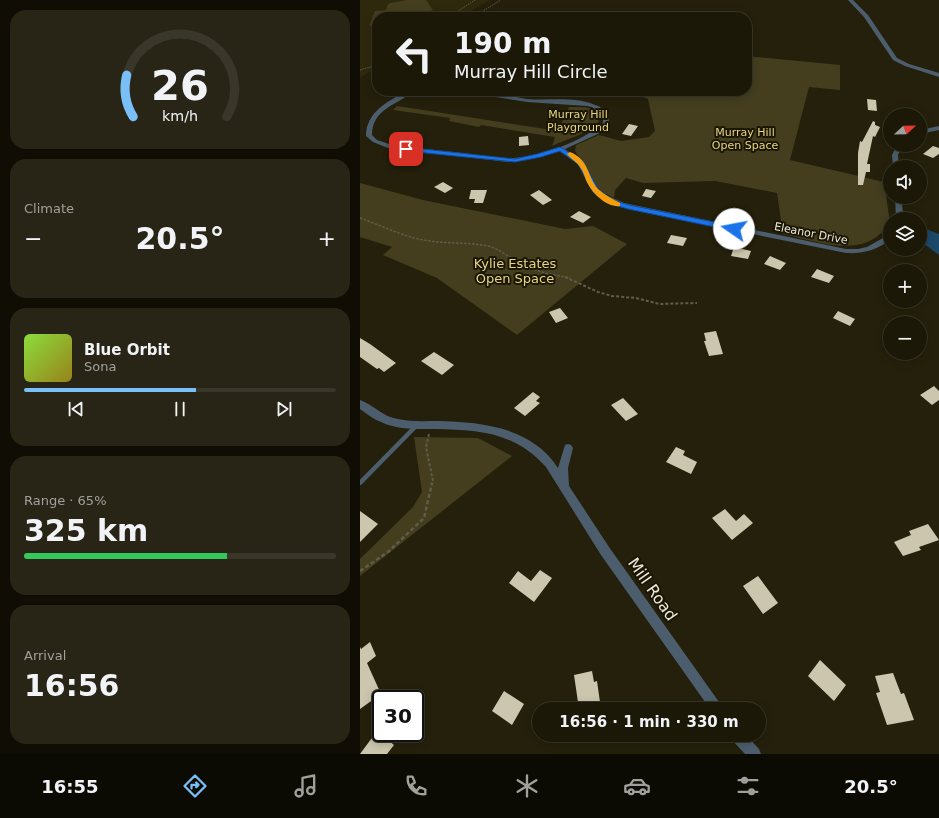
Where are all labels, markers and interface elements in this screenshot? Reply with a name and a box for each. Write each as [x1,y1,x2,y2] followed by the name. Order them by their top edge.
[454,27,551,60] text: 190 m
[388,28,440,80] icon: left
[151,61,209,110] text: 26
[454,61,608,82] text: Murray Hill Circle
[162,108,198,124] text: km/h
[547,108,609,134] park label: Murray Hill Playground
[883,108,927,152] north arrow
[883,108,927,360] map controls
[712,126,778,152] park label: Murray Hill Open Space
[389,132,423,166] pin
[395,138,417,160] icon: arrive
[883,160,927,204] button: sound
[24,201,74,216] text: Climate
[713,208,755,250] position arrow
[883,212,927,256] button: layers
[773,220,849,247] street label: Eleanor Drive
[135,221,225,256] text: 20.5°
[24,226,42,251] text: −
[318,226,336,251] text: +
[474,256,556,286] park label: Kylie Estates Open Space
[883,264,927,308] button: +
[883,316,927,360] button: −
[84,341,170,359] text: Blue Orbit
[84,359,116,374] text: Sona
[65,398,87,420] icon: previous
[169,398,191,420] icon: pause
[273,398,295,420] icon: next
[24,493,107,508] text: Range · 65%
[24,513,148,548] text: 325 km
[624,554,681,624] street label: Mill Road
[24,648,66,663] text: Arrival
[24,668,120,703] text: 16:56
[372,690,424,742] speed limit sign: 30
[559,713,739,731] text: 16:56 · 1 min · 330 m
[181,772,209,800] icon: directions
[292,772,320,800] icon: music
[402,772,430,800] icon: phone
[513,772,541,800] icon: climate
[623,772,651,800] icon: car
[734,772,762,800] icon: filters
[41,776,99,797] text: 16:55
[844,776,898,797] text: 20.5°

